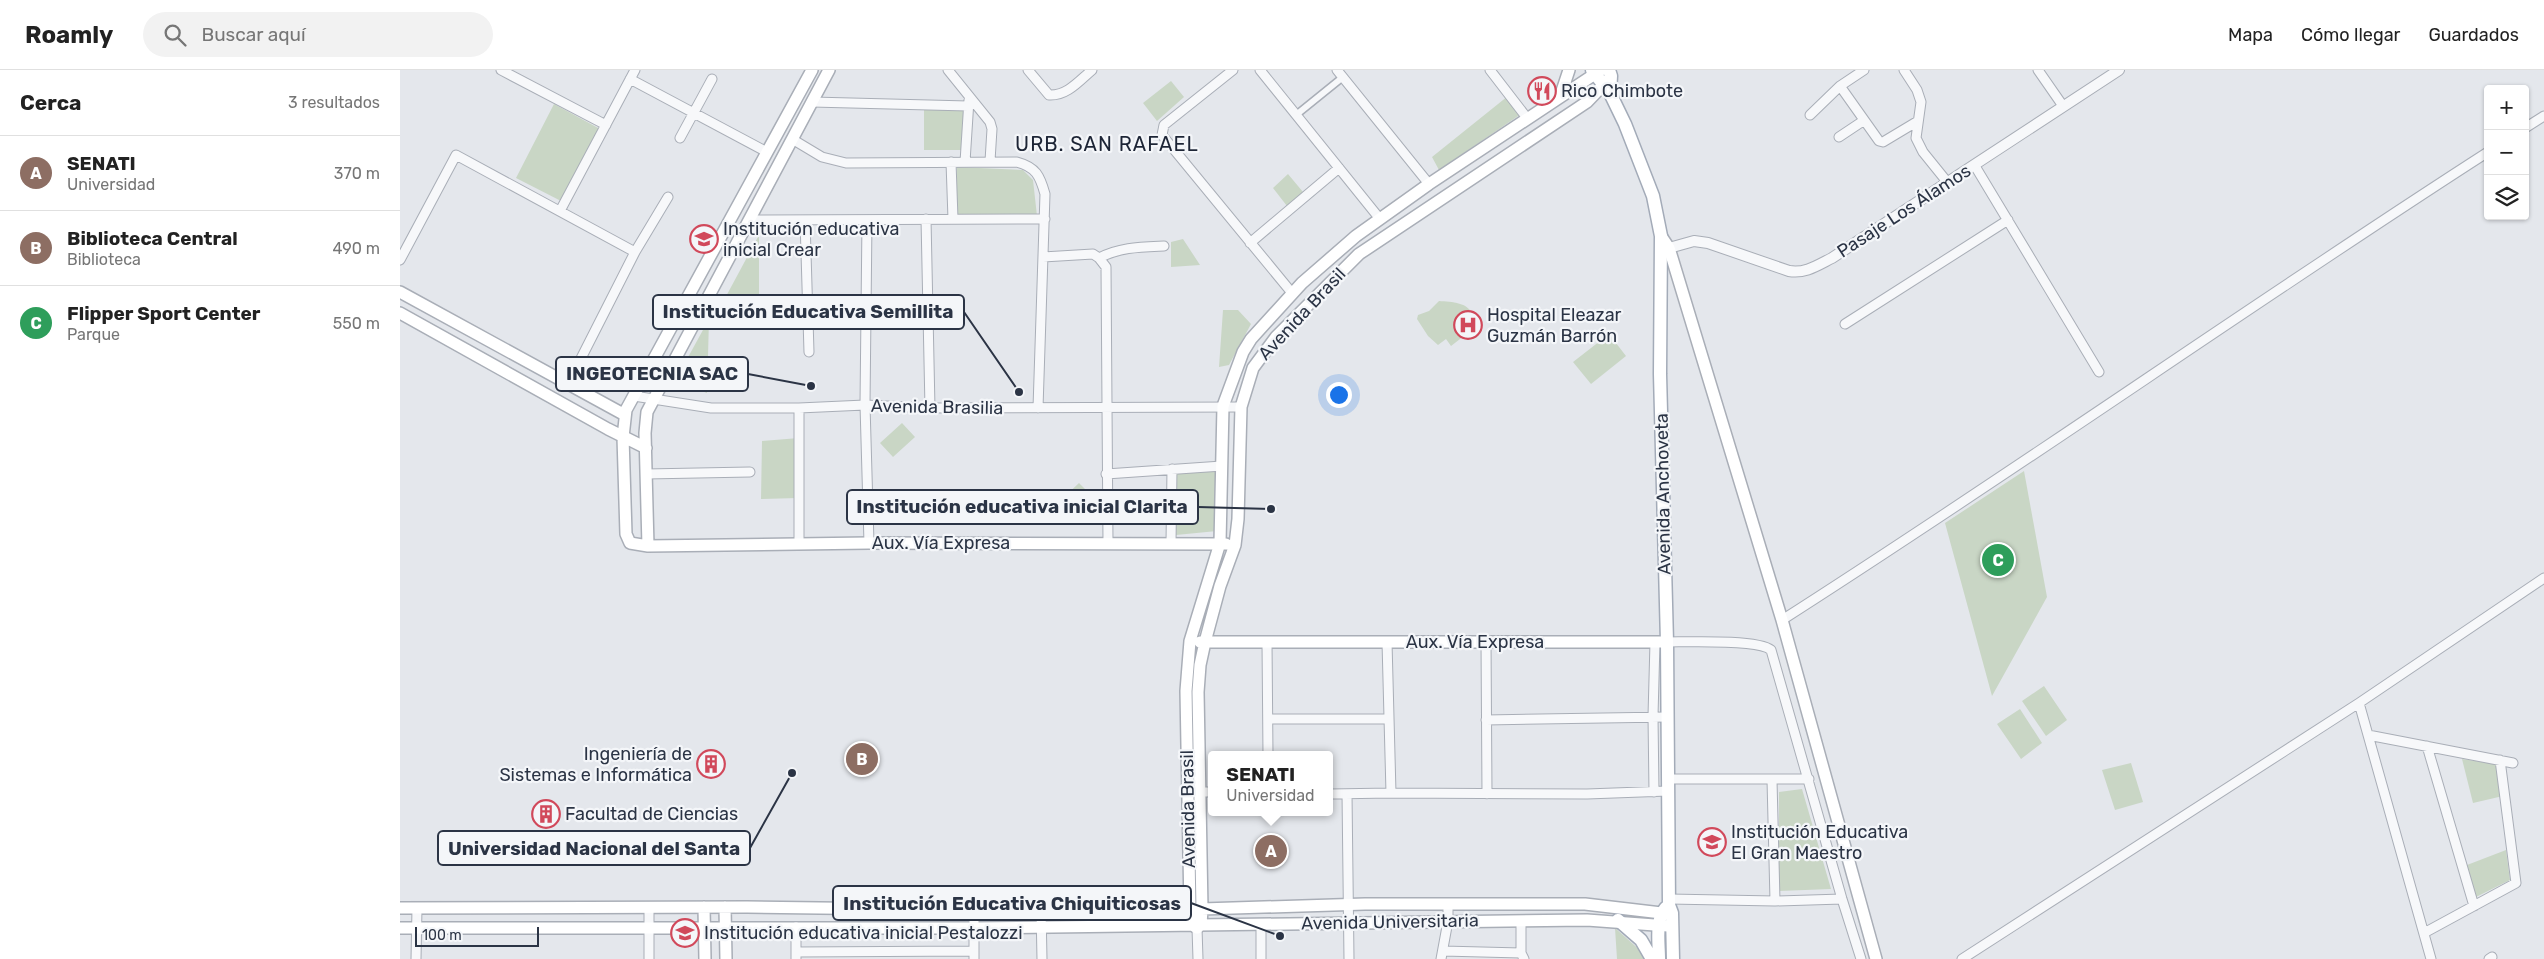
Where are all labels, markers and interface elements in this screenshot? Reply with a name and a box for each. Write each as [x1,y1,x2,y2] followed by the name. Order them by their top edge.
[143,12,493,57] search box
[25,21,113,49] text: Roamly
[161,21,189,49] icon: search
[201,23,306,46] text: Buscar aquí
[2228,24,2273,46] text: Mapa
[2301,24,2400,46] text: Cómo llegar
[2428,24,2519,46] text: Guardados
[1527,76,1557,106] restaurant icon: Rico Chimbote
[1561,80,1683,102] place label: Rico Chimbote
[2484,85,2529,220] map controls
[2484,85,2529,130] button: +
[20,90,81,115] text: Cerca
[288,93,380,112] text: 3 resultados
[2484,130,2529,175] button: −
[1015,132,1199,156] district label: URB. SAN RAFAEL
[67,152,136,175] text: SENATI
[1833,160,1975,262] street label: Pasaje Los Álamos
[30,164,42,183] text: A
[334,164,380,183] text: 370 m
[67,175,155,194] text: Universidad
[2484,175,2529,220] button: layers
[723,218,900,261] place label: Institución educativa inicial Crear
[689,224,719,254] school or university icon: Institución educativa inicial Crear
[67,227,238,250] text: Biblioteca Central
[30,239,42,258] text: B
[332,239,380,258] text: 490 m
[67,250,141,269] text: Biblioteca
[1254,263,1350,365] street label: Avenida Brasil
[653,295,964,329] callout: Institución Educativa Semillita
[663,300,953,323] text: Institución Educativa Semillita
[67,302,260,325] text: Flipper Sport Center
[1487,304,1622,347] place label: Hospital Eleazar Guzmán Barrón
[1453,310,1483,340] hospital icon: Hospital Eleazar Guzmán Barrón
[30,314,42,333] text: C
[333,314,380,333] text: 550 m
[67,325,120,344] text: Parque
[556,357,748,391] callout: INGEOTECNIA SAC
[566,362,738,385] text: INGEOTECNIA SAC
[1326,382,1352,408] your location
[871,395,1003,419] street label: Avenida Brasilia
[1651,413,1675,575] street label: Avenida Anchoveta
[847,490,1198,524] callout: Institución educativa inicial Clarita
[856,495,1188,518] text: Institución educativa inicial Clarita
[872,532,1010,554] street label: Aux. Vía Expresa
[1982,541,2014,579] pin: C
[1406,631,1544,653] street label: Aux. Vía Expresa
[846,740,878,778] pin: B
[499,743,692,786] place label: Ingeniería de Sistemas e Informática
[696,749,726,779] building icon: Ingeniería de Sistemas e Informática
[1176,750,1200,868] street label: Avenida Brasil
[1208,751,1333,816] popup
[1226,763,1295,786] text: SENATI
[1226,786,1315,805] text: Universidad
[531,799,561,829] building icon: Facultad de Ciencias
[565,803,738,825] place label: Facultad de Ciencias
[1731,821,1908,864] place label: Institución Educativa El Gran Maestro
[1697,827,1727,857] school or university icon: Institución Educativa El Gran Maestro
[438,831,750,865] callout: Universidad Nacional del Santa
[1255,832,1287,870] pin: A
[448,837,740,860] text: Universidad Nacional del Santa
[833,886,1191,920] callout: Institución Educativa Chiquiticosas
[843,892,1181,915] text: Institución Educativa Chiquiticosas
[1301,909,1479,935] street label: Avenida Universitaria
[670,918,700,948] school or university icon: Institución educativa inicial Pestalozzi
[704,922,1023,944] place label: Institución educativa inicial Pestalozzi
[415,924,539,947] scale bar
[422,927,462,944] text: 100 m

